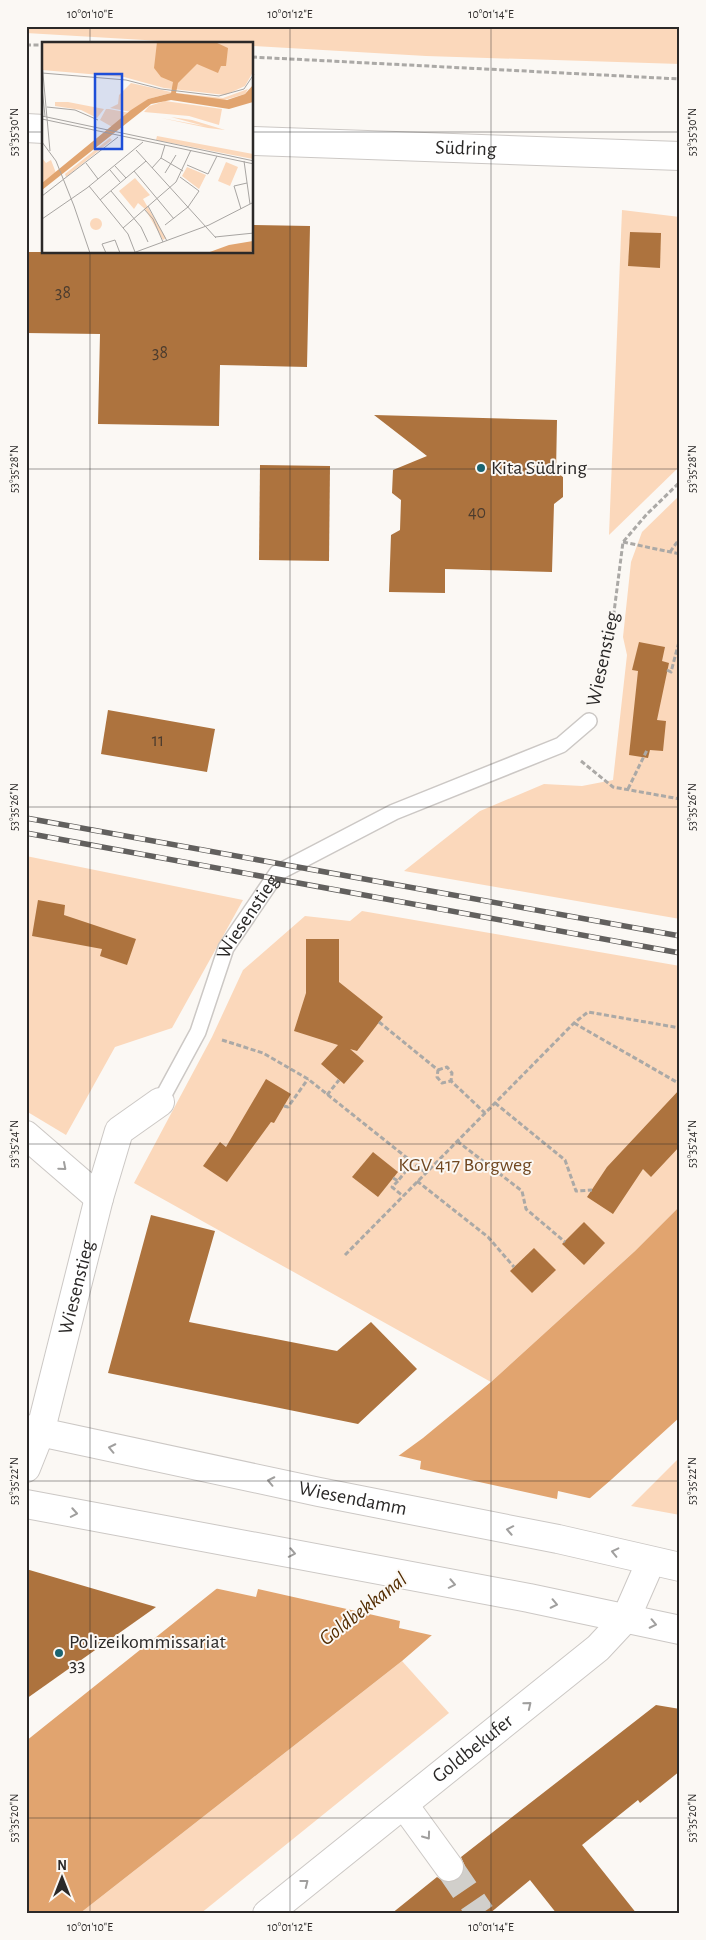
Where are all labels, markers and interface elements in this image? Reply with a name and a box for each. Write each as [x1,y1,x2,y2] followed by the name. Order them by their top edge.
[67,8,113,20] text: 10°01'10"E
[267,8,313,20] text: 10°01'12"E
[468,8,514,20] text: 10°01'14"E
[42,42,254,254] inset map
[8,108,20,156] text: 53°35'30"N
[686,108,698,156] text: 53°35'30"N
[435,137,497,160] street label: Südring
[55,284,71,302] house number: 38
[152,344,168,362] house number: 38
[8,445,20,493] text: 53°35'28"N
[686,445,698,493] text: 53°35'28"N
[491,458,587,478] place label: Kita Südring
[475,462,487,474] marker: Kita Südring
[468,504,486,522] house number: 40
[583,610,623,708] street label: Wiesenstieg
[152,732,164,750] house number: 11
[8,783,20,831] text: 53°35'26"N
[686,783,698,831] text: 53°35'26"N
[213,871,283,961] street label: Wiesenstieg
[8,1120,20,1168] text: 53°35'24"N
[686,1120,698,1168] text: 53°35'24"N
[398,1155,532,1175] park label: KGV 417 Borgweg
[57,1161,66,1170] one-way arrow
[55,1238,98,1336] street label: Wiesenstieg
[108,1443,117,1454] one-way arrow
[8,1457,20,1505] text: 53°35'22"N
[686,1457,698,1505] text: 53°35'22"N
[267,1477,276,1487] one-way arrow
[297,1478,409,1519] street label: Wiesendamm
[70,1507,79,1518] one-way arrow
[505,1525,514,1536] one-way arrow
[288,1547,297,1558] one-way arrow
[611,1547,620,1558] one-way arrow
[315,1569,411,1649] water label: Goldbekkanal
[447,1578,456,1588] one-way arrow
[549,1598,558,1608] one-way arrow
[648,1618,657,1629] one-way arrow
[69,1632,227,1675] place label: Polizeikommissariat 33
[53,1647,65,1659] marker: Polizeikommissariat 33
[522,1702,531,1711] one-way arrow
[429,1710,517,1787] street label: Goldbekufer
[8,1794,20,1842] text: 53°35'20"N
[686,1794,698,1842] text: 53°35'20"N
[421,1830,430,1840] one-way arrow
[38,1852,88,1902] north arrow
[57,1859,67,1873] text: N
[299,1881,308,1889] one-way arrow
[67,1921,113,1933] text: 10°01'10"E
[267,1921,313,1933] text: 10°01'12"E
[468,1921,514,1933] text: 10°01'14"E

